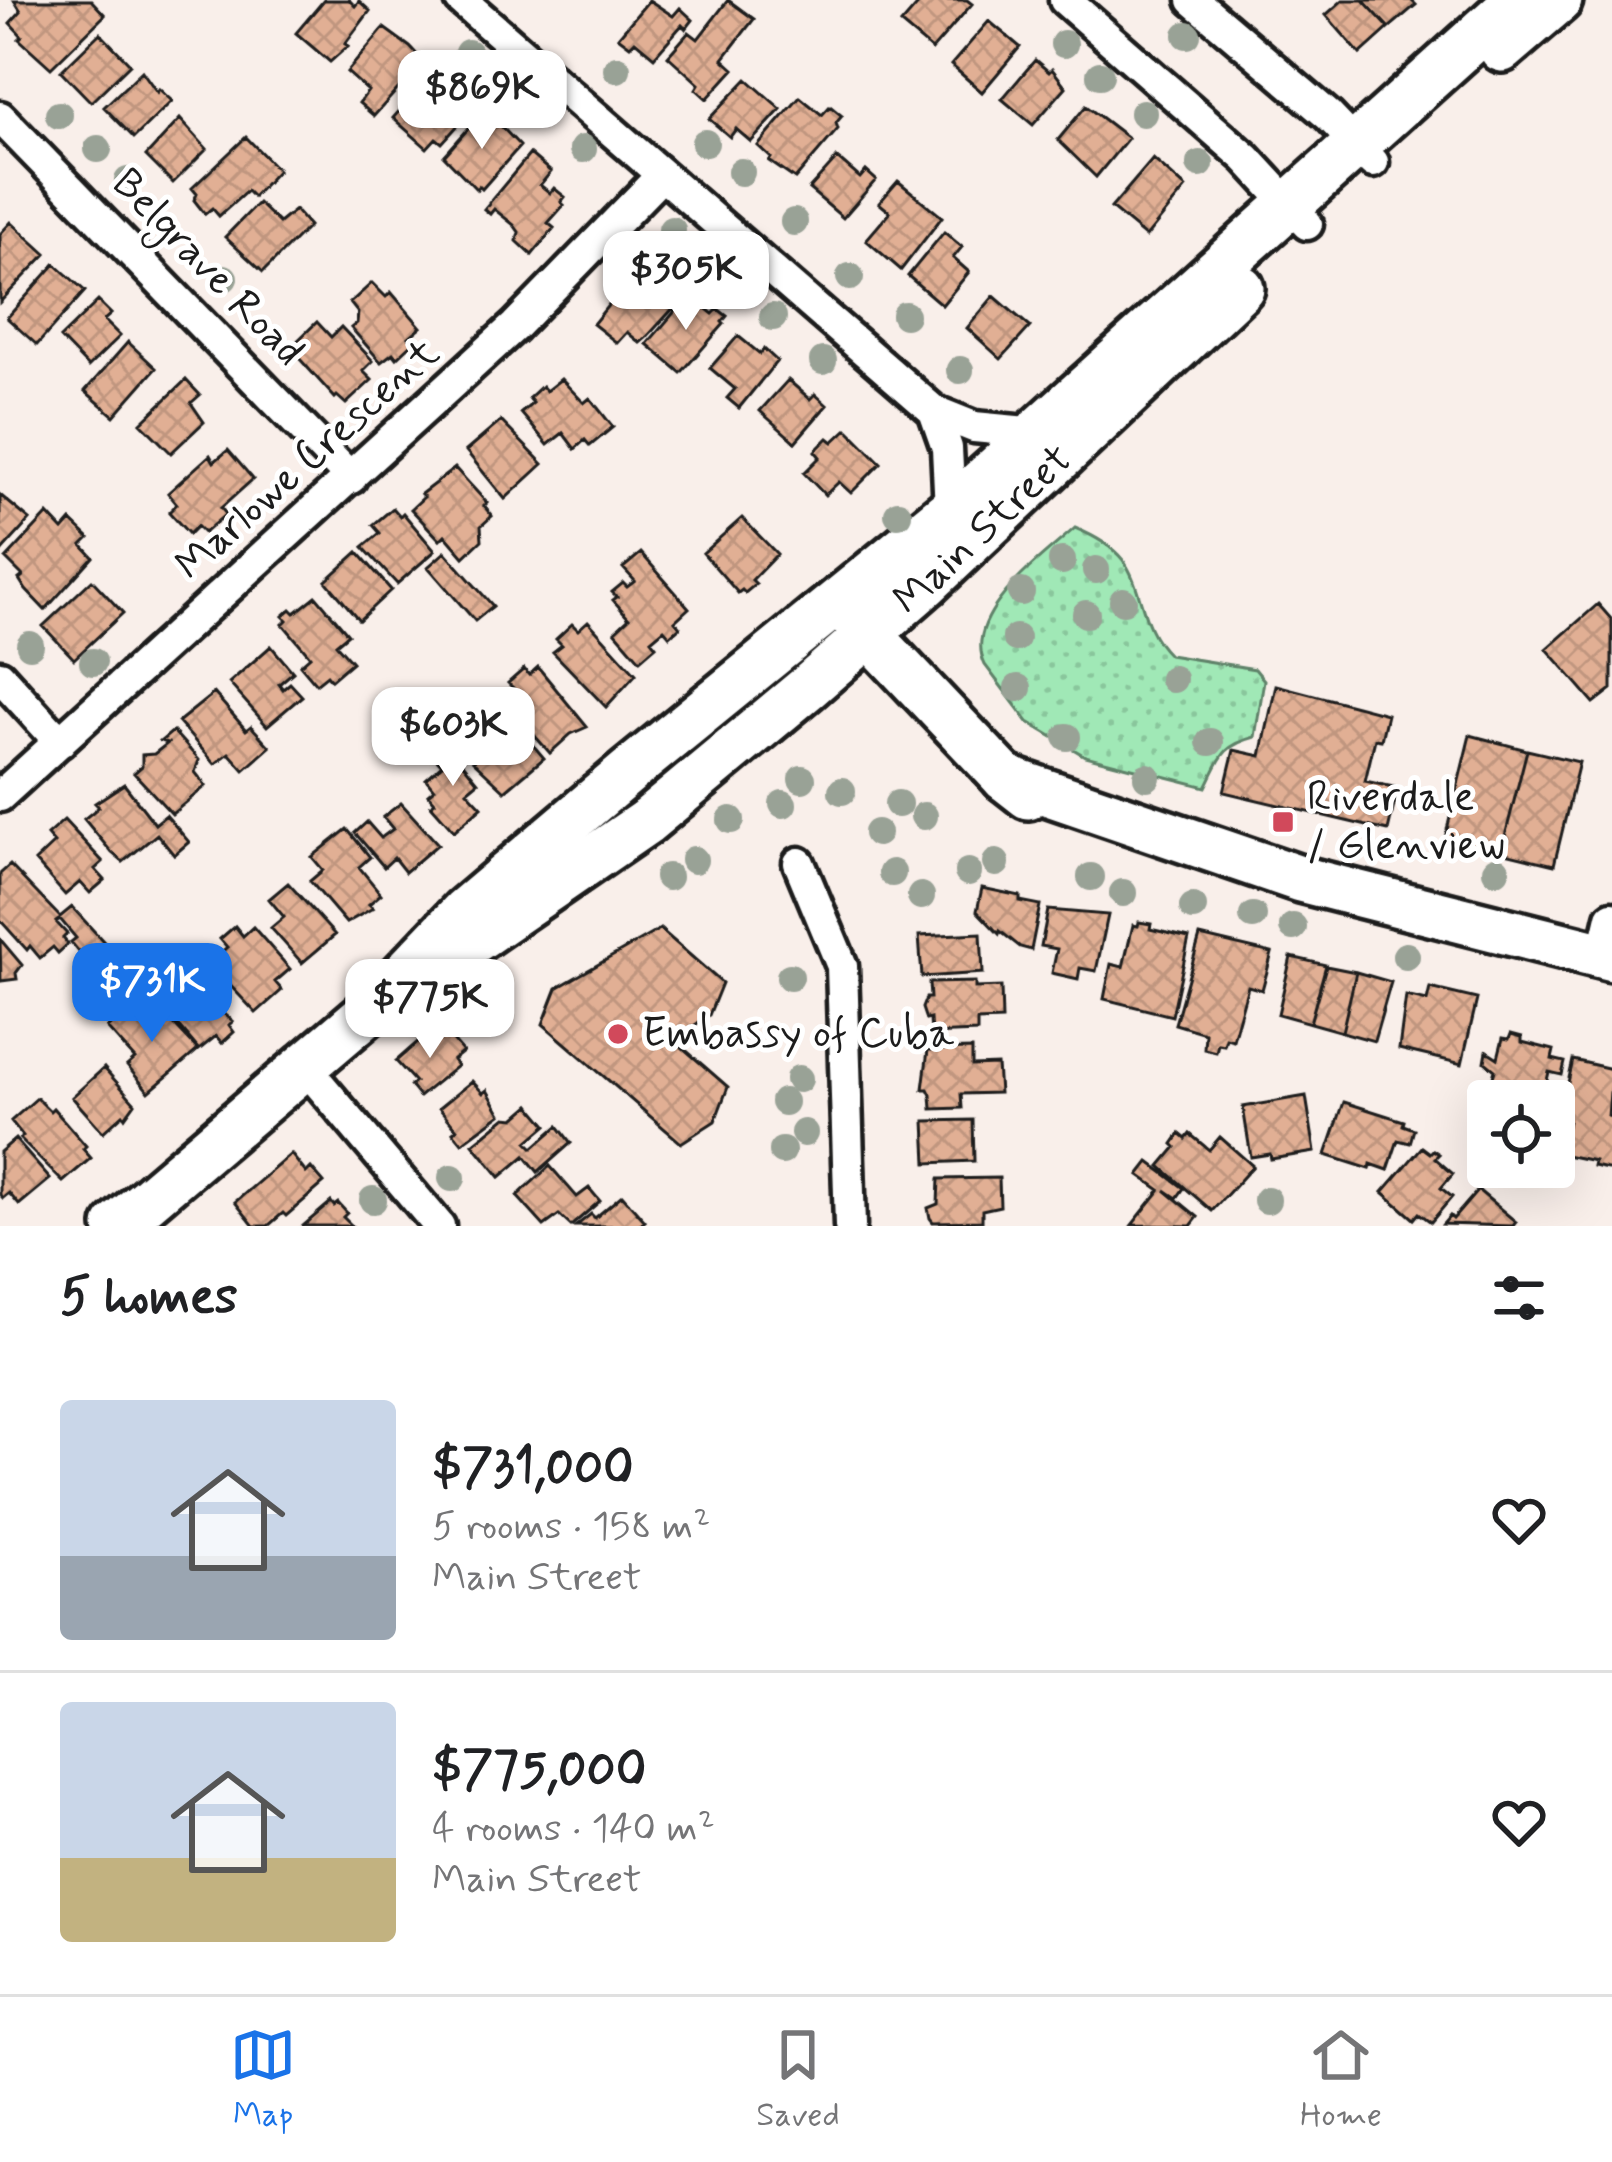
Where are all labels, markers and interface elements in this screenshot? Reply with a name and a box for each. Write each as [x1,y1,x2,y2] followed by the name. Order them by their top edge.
[398,50,566,152] pin: $869K
[425,63,539,114] text: $869K
[97,157,315,381] street label: Belgrave Road
[602,231,770,333] pin: $305K
[630,244,742,295] text: $305K
[164,327,452,593] street label: Marlowe Crescent
[882,433,1084,627] street label: Main Street
[369,687,537,789] pin: $603K
[399,700,507,751] text: $603K
[1307,771,1505,874] place label: Riverdale / Glenview
[1270,809,1296,835] marker: Riverdale / Glenview
[68,943,236,1045] pin: $731K
[99,956,205,1007] text: $731K
[346,959,514,1061] pin: $775K
[372,972,488,1023] text: $775K
[642,1007,955,1062] place label: Embassy of Cuba
[605,1021,631,1047] marker: Embassy of Cuba
[1467,1080,1575,1188] map controls
[1467,1080,1575,1188] button: locate
[60,1265,238,1331] text: 5 homes
[1486,1265,1552,1331] icon: filters
[432,1436,634,1502] text: $731,000
[156,1448,300,1592] icon: home
[1486,1487,1552,1553] icon: heart
[432,1502,710,1553] text: 5 rooms · 158 m²
[432,1553,641,1604] text: Main Street
[432,1738,646,1804] text: $775,000
[156,1750,300,1894] icon: home
[1486,1789,1552,1855] icon: heart
[432,1804,715,1855] text: 4 rooms · 140 m²
[432,1855,641,1906] text: Main Street
[230,2022,296,2138] tab: Map
[756,2022,840,2138] tab: Saved
[1300,2022,1382,2138] tab: Home

